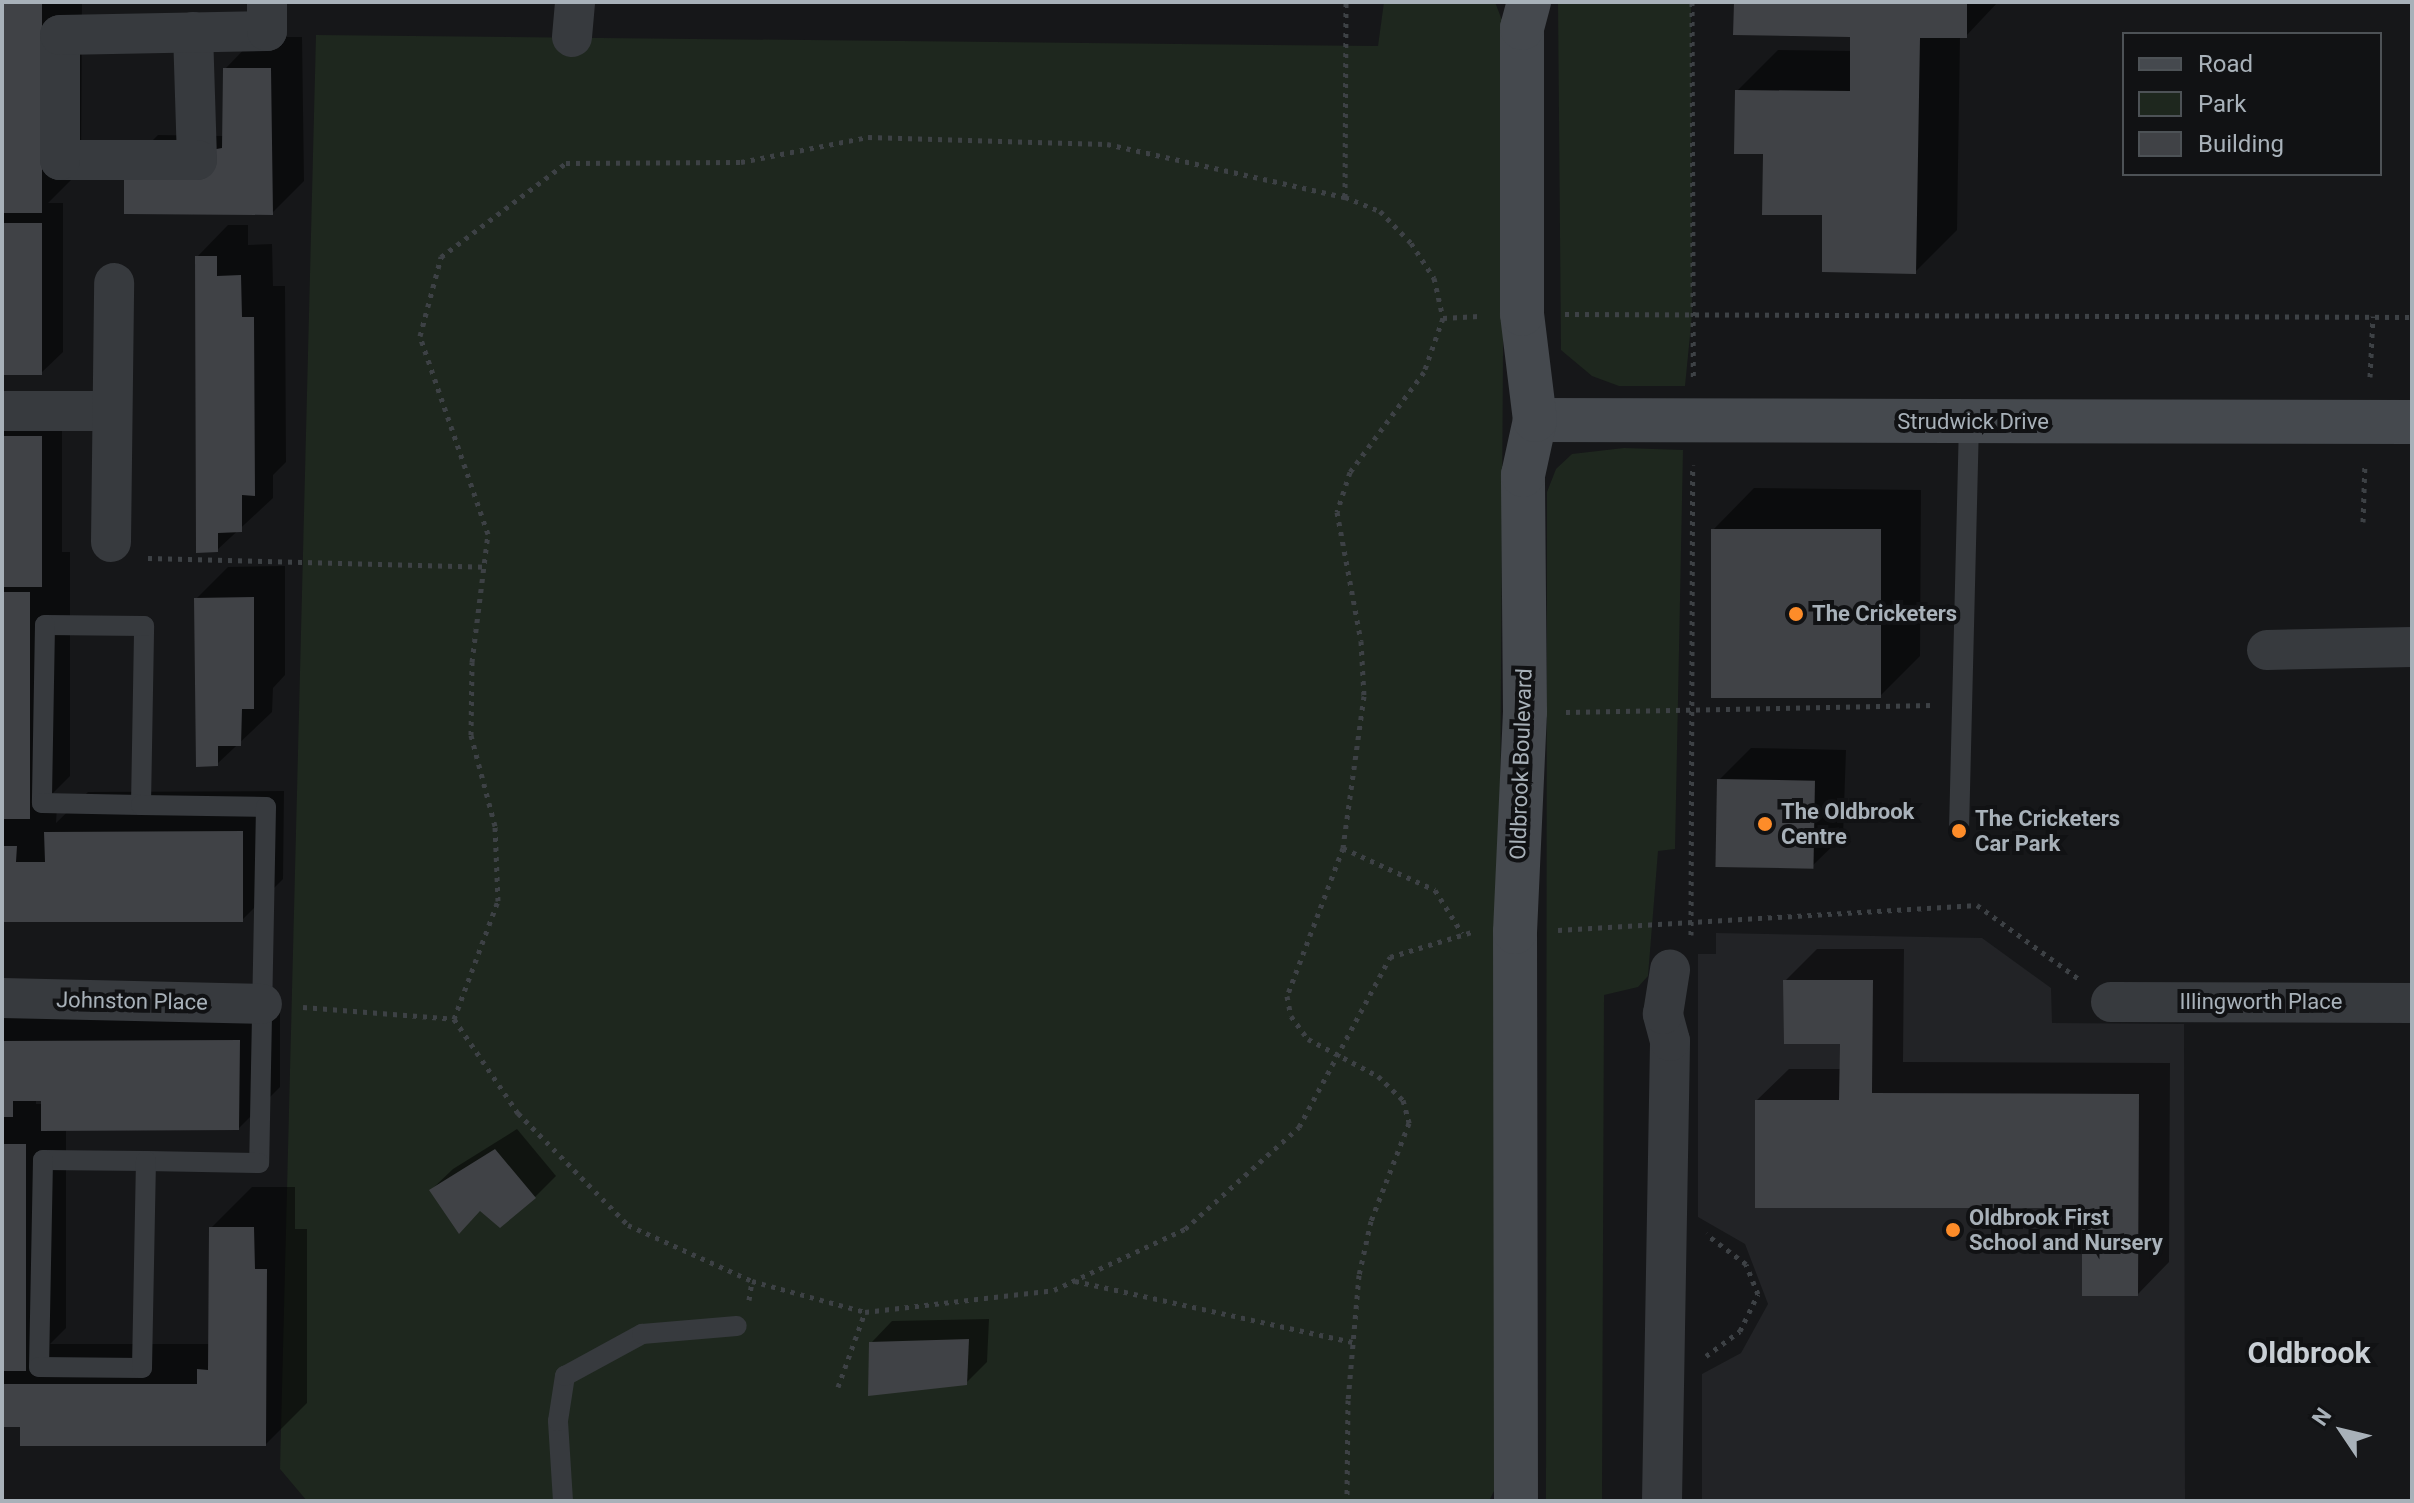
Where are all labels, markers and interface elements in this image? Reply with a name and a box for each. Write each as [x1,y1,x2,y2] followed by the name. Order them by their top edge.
[2122,32,2382,176] legend
[2198,50,2253,78] text: Road
[2198,90,2246,118] text: Park
[2198,130,2284,158] text: Building
[1897,409,2049,435] street label: Strudwick Drive
[1812,601,1957,627] place label: The Cricketers
[1787,605,1805,623] marker: The Cricketers
[1504,668,1538,860] street label: Oldbrook Boulevard
[1781,798,1914,850] place label: The Oldbrook Centre
[1975,805,2120,856] place label: The Cricketers Car Park
[1756,815,1774,833] marker: The Oldbrook Centre
[1950,822,1968,840] marker: The Cricketers Car Park
[56,986,208,1016] street label: Johnston Place
[2180,989,2342,1015] street label: Illingworth Place
[1969,1204,2163,1256] place label: Oldbrook First School and Nursery
[1944,1221,1962,1239] marker: Oldbrook First School and Nursery
[2248,1335,2370,1371] district label: Oldbrook
[2302,1391,2382,1471] north arrow
[2307,1403,2337,1430] text: N

